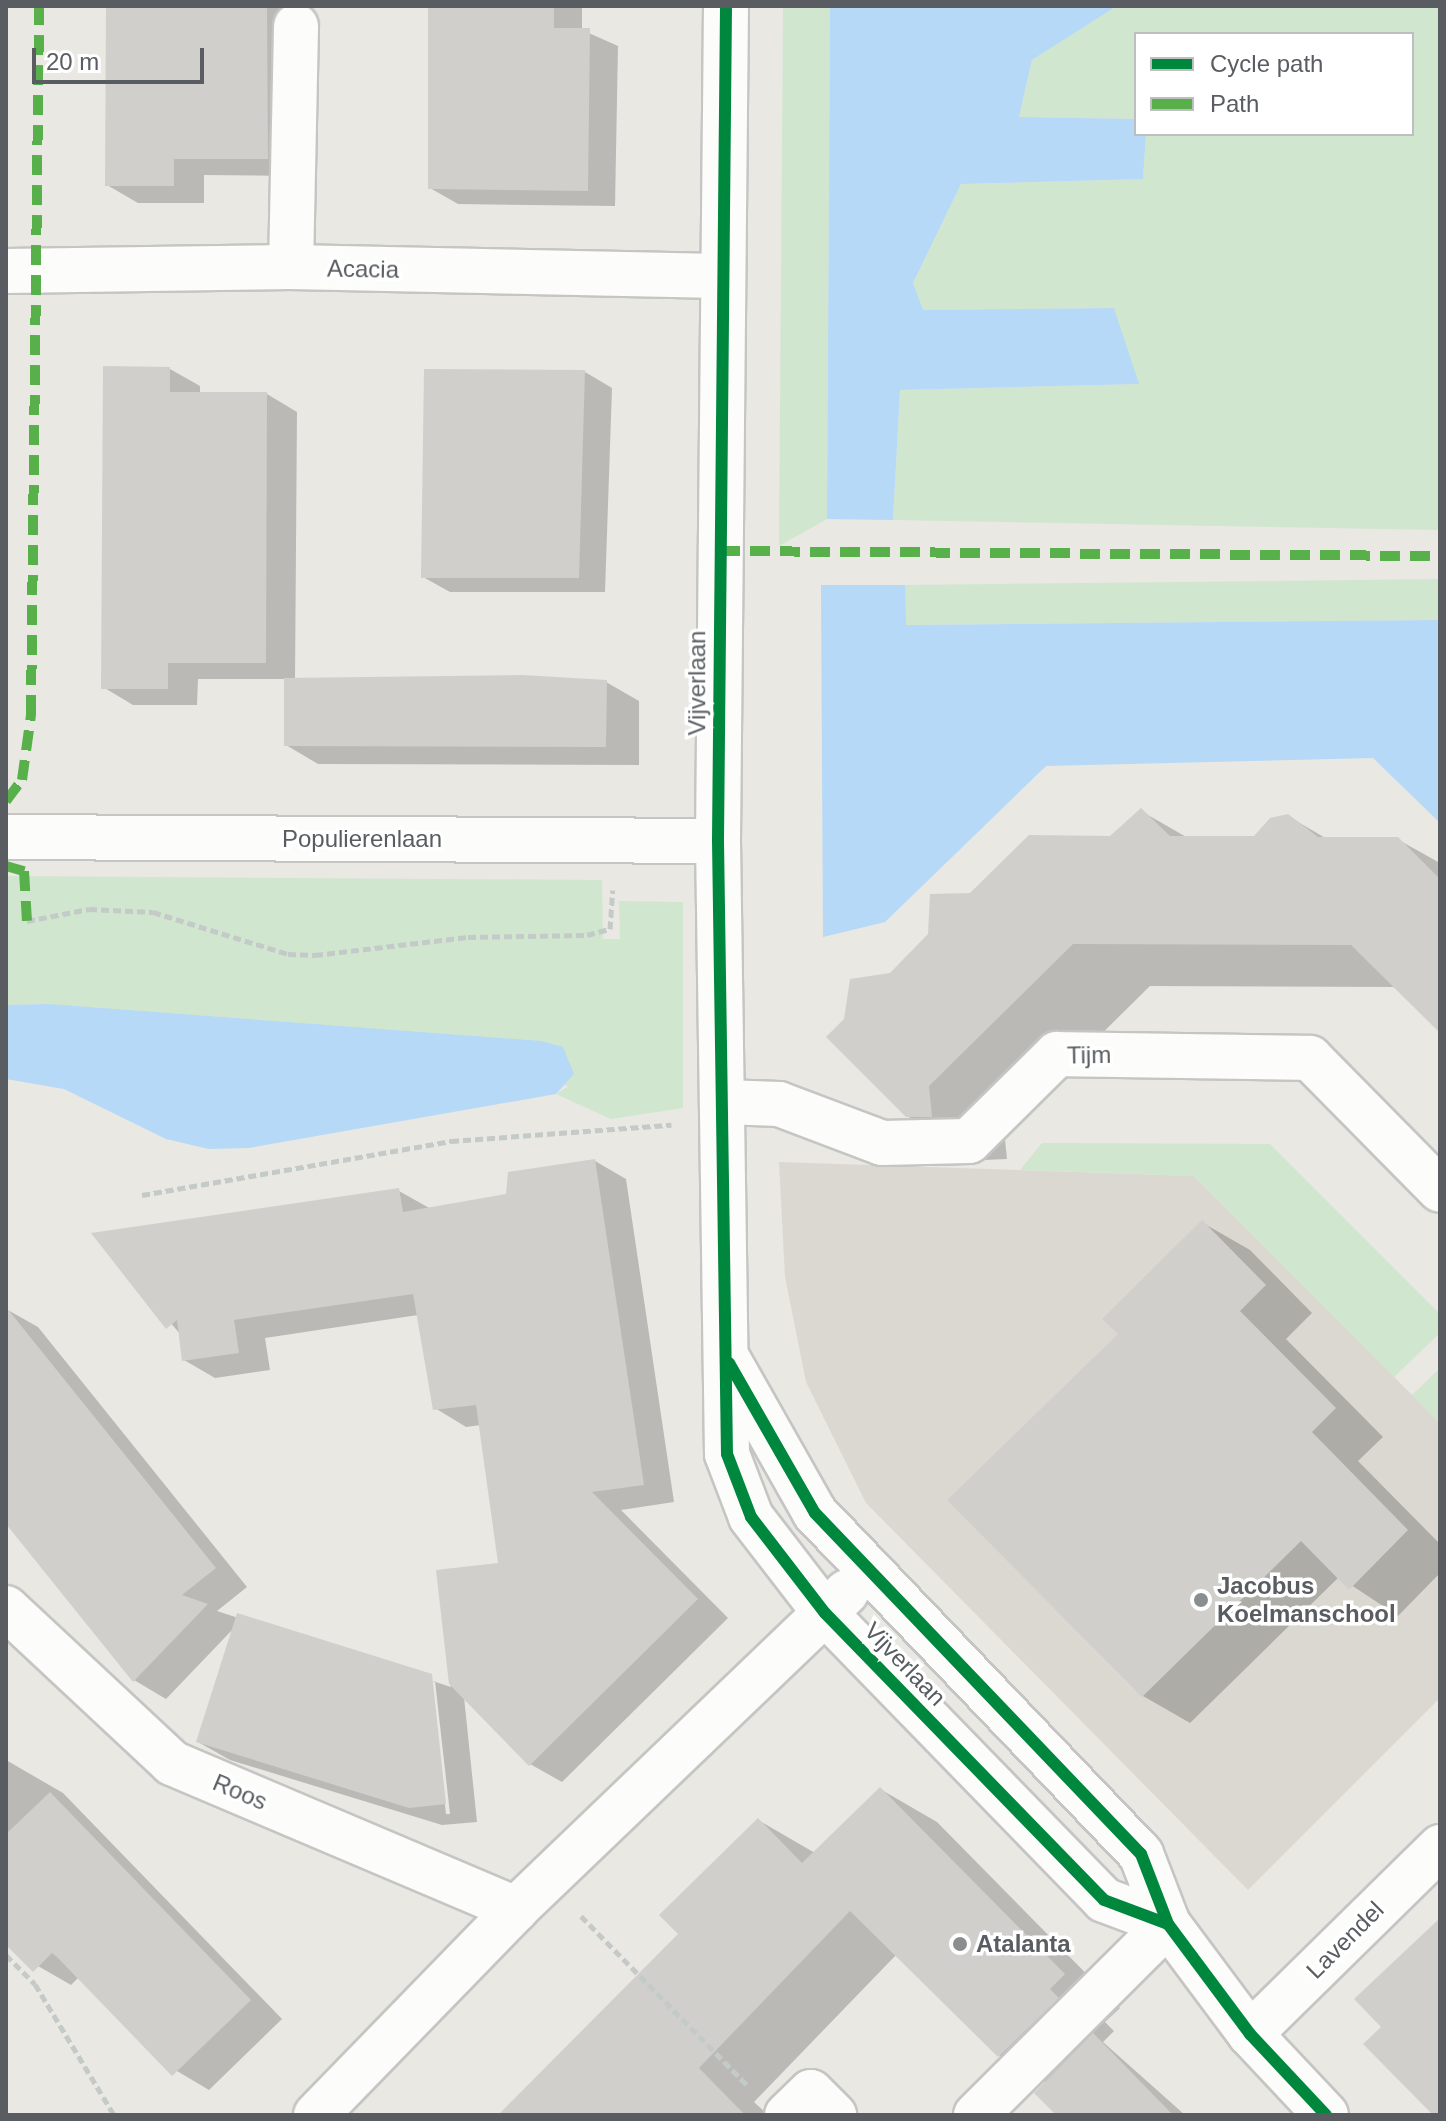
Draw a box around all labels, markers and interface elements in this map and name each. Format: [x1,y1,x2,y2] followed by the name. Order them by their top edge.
[36,32,208,82] scale bar
[1134,32,1414,136] legend
[46,48,99,75] text: 20 m
[1210,50,1323,77] text: Cycle path
[1210,90,1259,117] text: Path
[327,254,399,284] street label: Acacia
[683,631,711,735] street label: Vijverlaan
[282,825,442,853] street label: Populierenlaan
[1067,1040,1111,1070] street label: Tijm
[1217,1572,1396,1628] place label: Jacobus Koelmanschool
[1192,1591,1210,1609] marker: Jacobus Koelmanschool
[858,1616,952,1712] street label: Vijverlaan
[209,1768,271,1816] street label: Roos
[1300,1895,1390,1985] street label: Lavendel
[976,1930,1071,1958] place label: Atalanta
[951,1935,969,1953] marker: Atalanta

